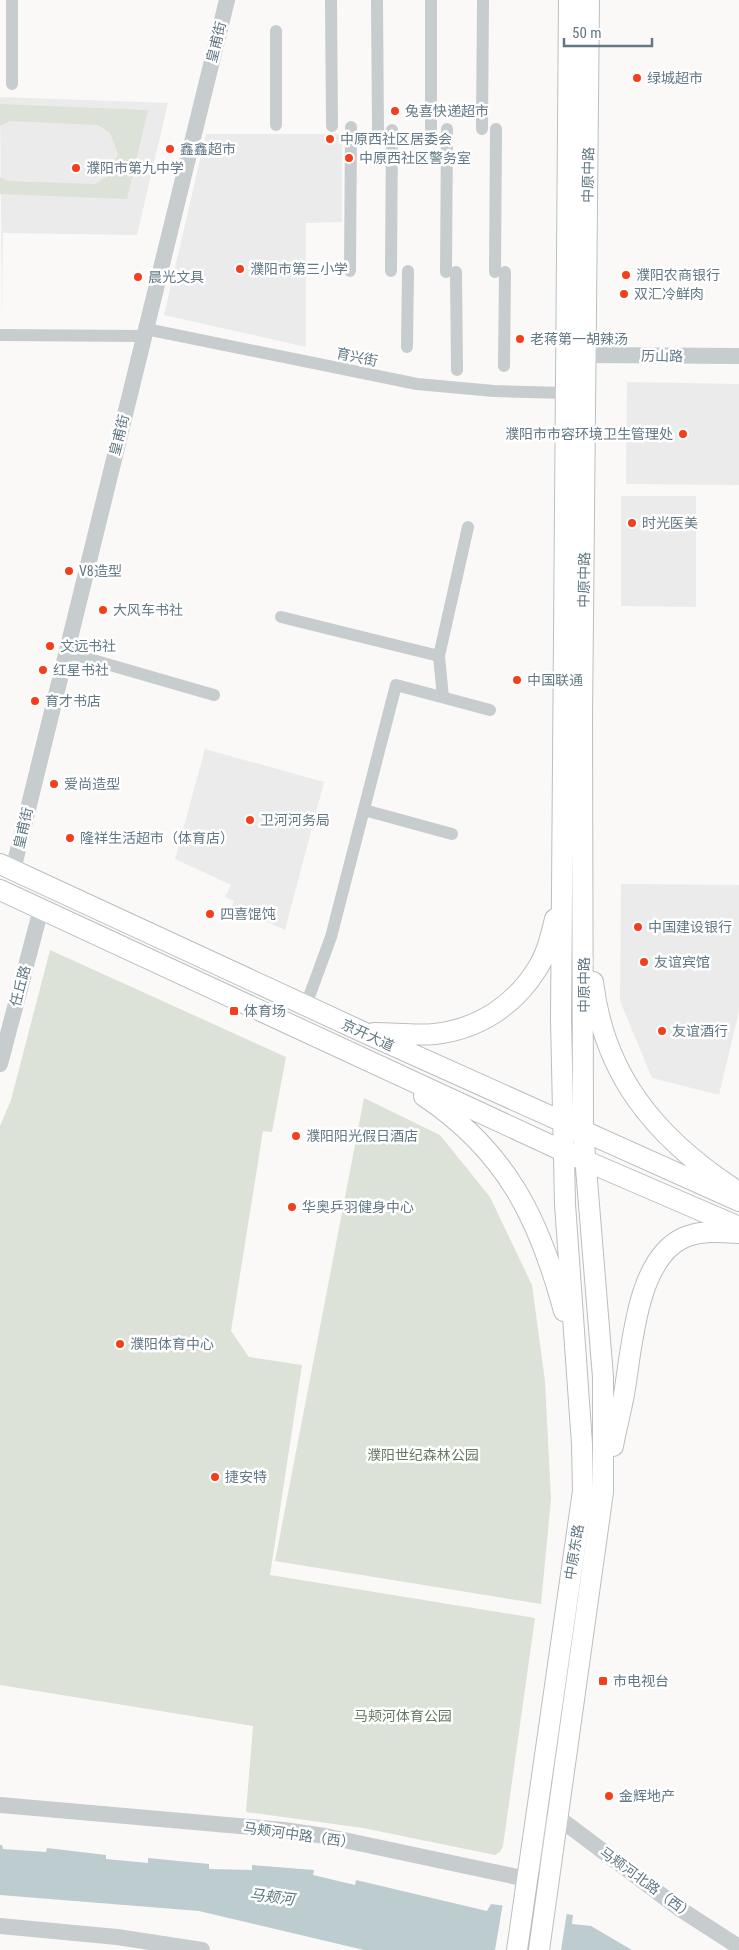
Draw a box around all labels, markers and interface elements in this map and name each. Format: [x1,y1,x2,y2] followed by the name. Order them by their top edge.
[564,15,652,47] scale bar
[203,20,229,64] street label: 皇甫街
[572,24,602,42] text: 50 m
[647,70,703,86] place label: 绿城超市
[631,72,643,84] marker: 绿城超市
[405,103,489,119] place label: 兔喜快递超市
[389,105,401,117] marker: 兔喜快递超市
[340,131,452,147] place label: 中原西社区居委会
[324,133,336,145] marker: 中原西社区居委会
[180,141,236,157] place label: 鑫鑫超市
[164,143,176,155] marker: 鑫鑫超市
[580,147,596,203] street label: 中原中路
[359,150,471,166] place label: 中原西社区警务室
[343,152,355,164] marker: 中原西社区警务室
[86,160,184,176] place label: 濮阳市第九中学
[70,162,82,174] marker: 濮阳市第九中学
[250,261,348,277] place label: 濮阳市第三小学
[234,263,246,275] marker: 濮阳市第三小学
[636,267,720,283] place label: 濮阳农商银行
[148,269,204,285] place label: 晨光文具
[620,269,632,281] marker: 濮阳农商银行
[132,271,144,283] marker: 晨光文具
[634,286,704,302] place label: 双汇冷鲜肉
[618,288,630,300] marker: 双汇冷鲜肉
[530,331,628,347] place label: 老蒋第一胡辣汤
[514,333,526,345] marker: 老蒋第一胡辣汤
[335,345,379,369] street label: 育兴街
[641,348,683,364] street label: 历山路
[106,413,132,457] street label: 皇甫街
[505,426,673,442] place label: 濮阳市市容环境卫生管理处
[677,428,689,440] marker: 濮阳市市容环境卫生管理处
[642,515,698,531] place label: 时光医美
[626,517,638,529] marker: 时光医美
[576,552,592,608] street label: 中原中路
[79,563,122,579] place label: V8造型
[63,565,75,577] marker: V8造型
[113,602,183,618] place label: 大风车书社
[97,604,109,616] marker: 大风车书社
[60,638,116,654] place label: 文远书社
[44,640,56,652] marker: 文远书社
[53,662,109,678] place label: 红星书社
[37,664,49,676] marker: 红星书社
[527,672,583,688] place label: 中国联通
[511,674,523,686] marker: 中国联通
[45,693,101,709] place label: 育才书店
[29,695,41,707] marker: 育才书店
[64,776,120,792] place label: 爱尚造型
[48,778,60,790] marker: 爱尚造型
[10,806,36,850] street label: 皇甫街
[260,812,330,828] place label: 卫河河务局
[244,814,256,826] marker: 卫河河务局
[80,830,234,846] place label: 隆祥生活超市（体育店）
[64,832,76,844] marker: 隆祥生活超市（体育店）
[220,906,276,922] place label: 四喜馄饨
[204,908,216,920] marker: 四喜馄饨
[648,919,732,935] place label: 中国建设银行
[632,921,644,933] marker: 中国建设银行
[654,954,710,970] place label: 友谊宾馆
[638,956,650,968] marker: 友谊宾馆
[576,957,592,1013] street label: 中原中路
[7,964,33,1008] street label: 任丘路
[244,1003,286,1019] place label: 体育场
[228,1005,240,1017] marker: 体育场
[339,1016,397,1054] street label: 京开大道
[672,1023,728,1039] place label: 友谊酒行
[656,1025,668,1037] marker: 友谊酒行
[306,1128,418,1144] place label: 濮阳阳光假日酒店
[290,1130,302,1142] marker: 濮阳阳光假日酒店
[302,1199,414,1215] place label: 华奥乒羽健身中心
[286,1201,298,1213] marker: 华奥乒羽健身中心
[130,1336,214,1352] place label: 濮阳体育中心
[114,1338,126,1350] marker: 濮阳体育中心
[367,1447,479,1463] park label: 濮阳世纪森林公园
[225,1469,267,1485] place label: 捷安特
[209,1471,221,1483] marker: 捷安特
[562,1523,586,1581] street label: 中原东路
[613,1673,669,1689] place label: 市电视台
[597,1675,609,1687] marker: 市电视台
[354,1708,452,1724] park label: 马颊河体育公园
[619,1788,675,1804] place label: 金辉地产
[603,1790,615,1802] marker: 金辉地产
[242,1819,356,1851] street label: 马颊河中路（西）
[597,1844,697,1922] street label: 马颊河北路（西）
[249,1885,298,1909] water label: 马颊河

